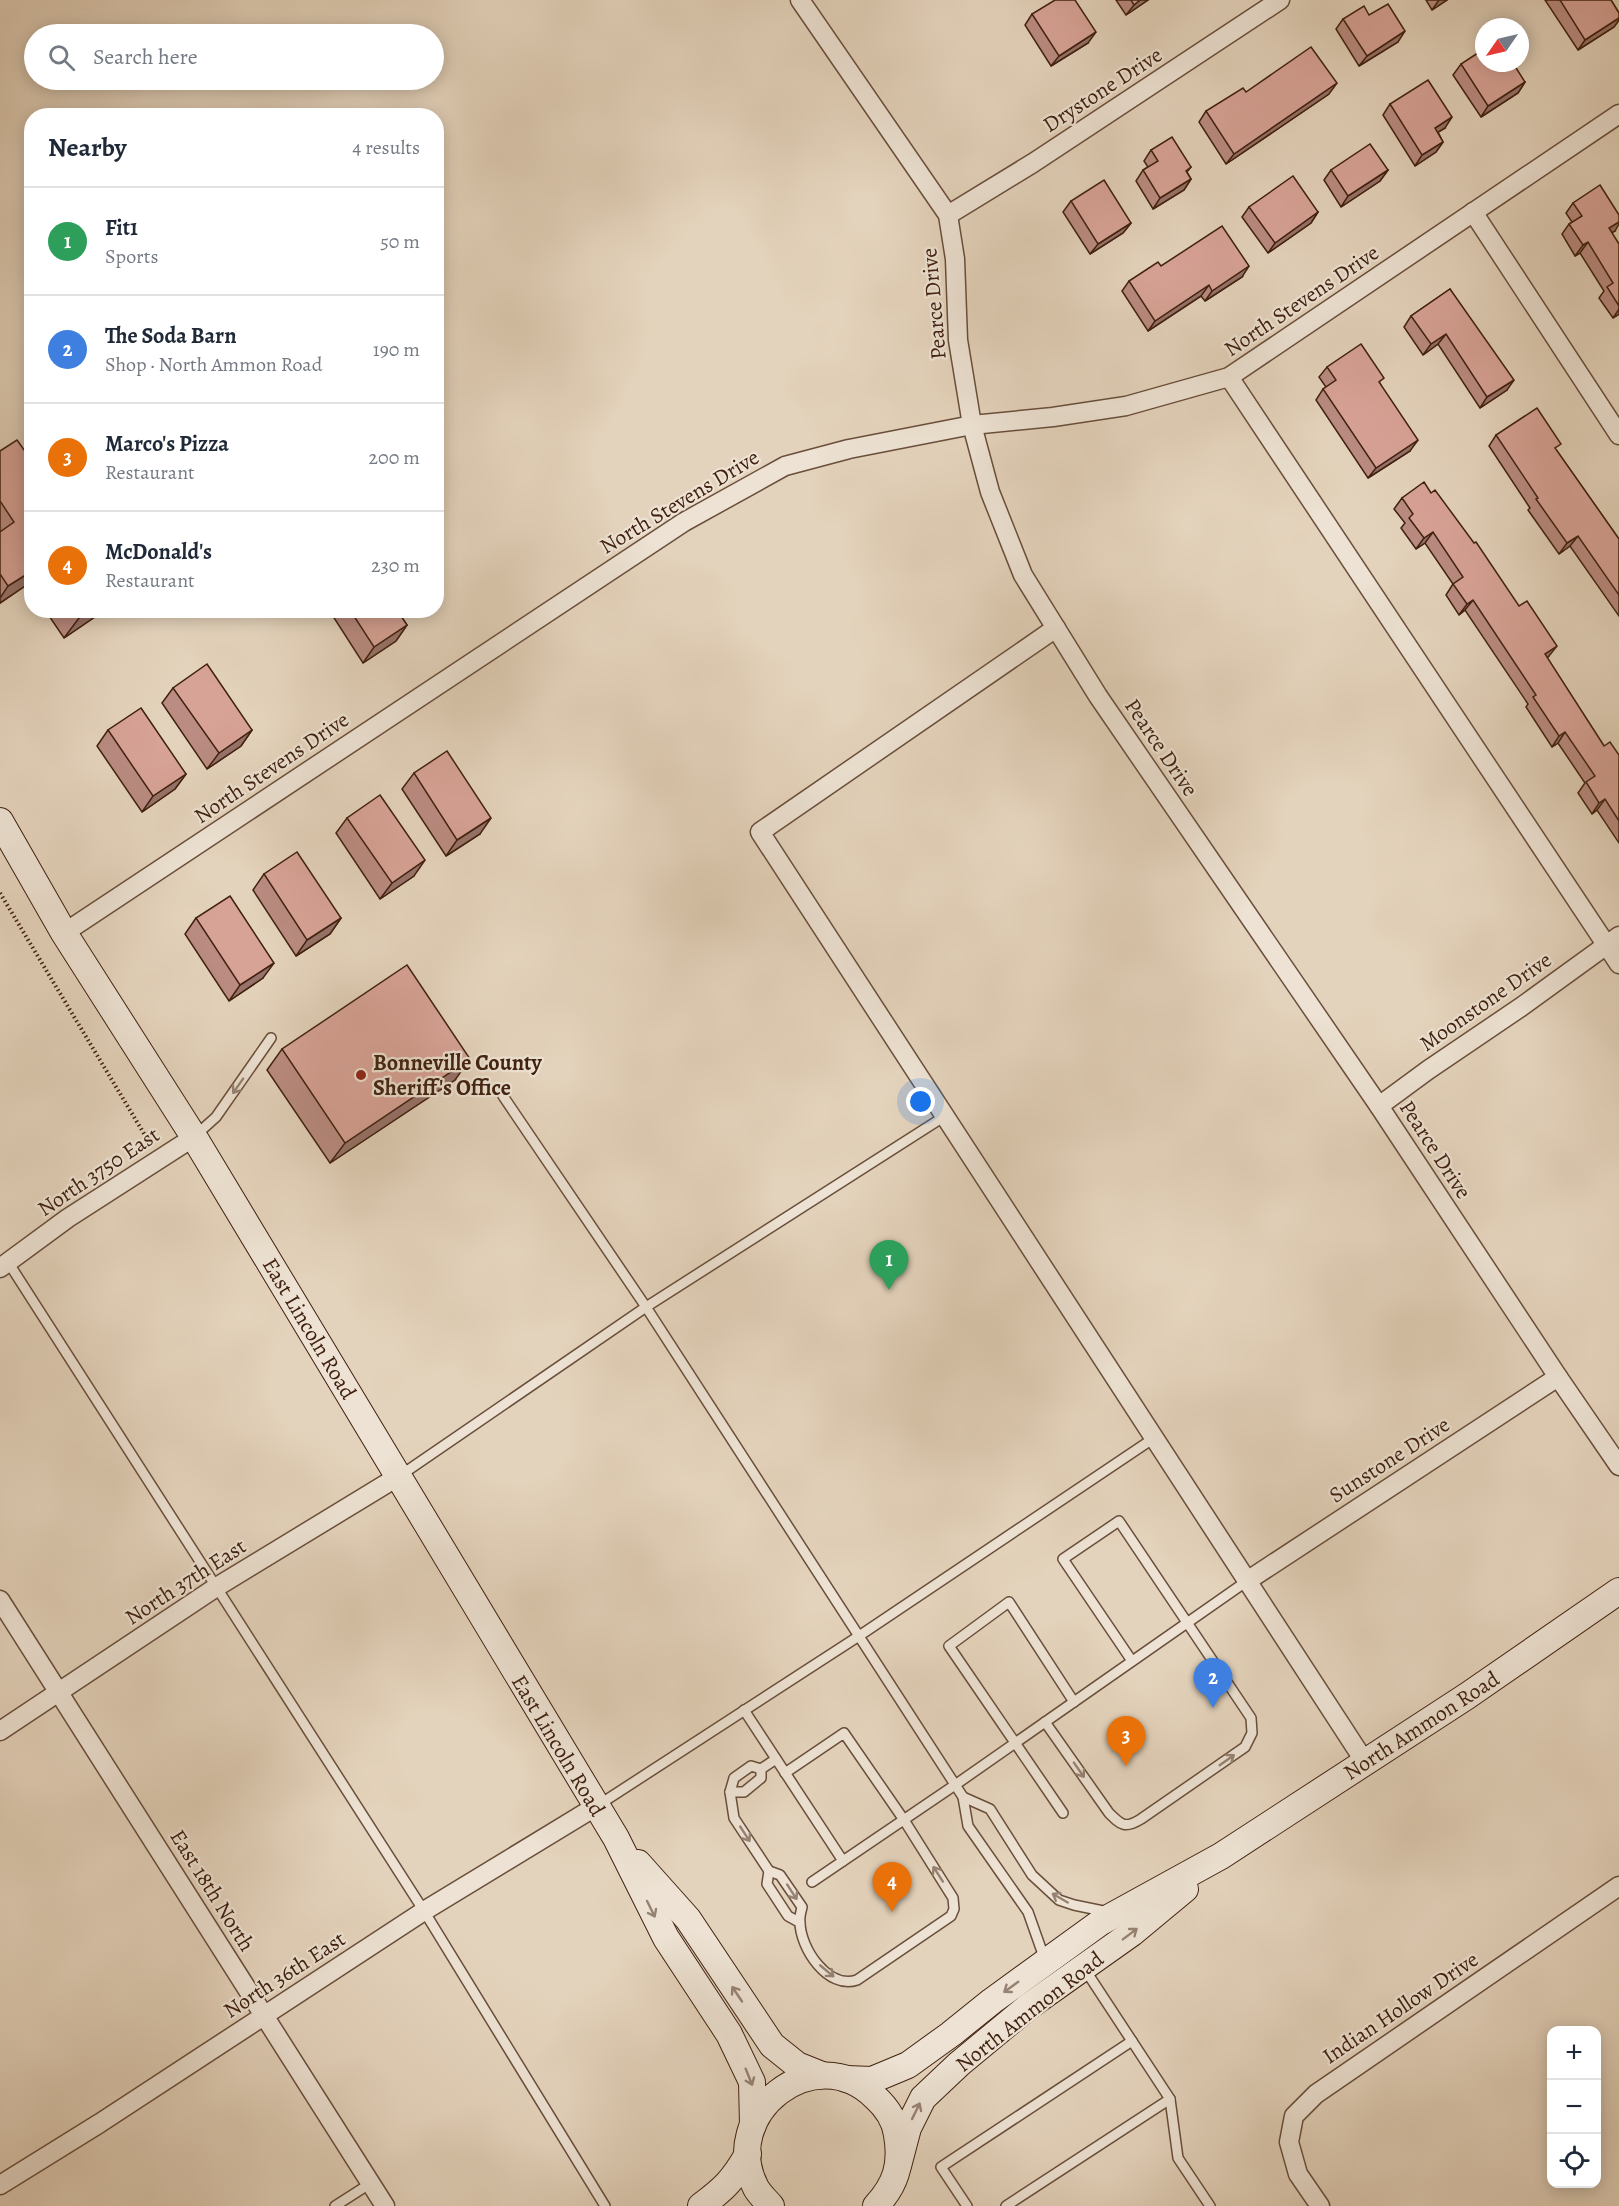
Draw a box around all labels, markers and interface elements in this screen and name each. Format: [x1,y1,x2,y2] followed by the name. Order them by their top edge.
[1475,18,1529,72] north arrow
[24,24,444,90] search box
[1037,40,1168,140] street label: Drystone Drive
[45,41,78,74] icon: search
[93,42,198,72] text: Search here
[48,130,127,165] text: Nearby
[352,134,420,161] text: 4 results
[105,213,138,243] text: Fit1
[64,228,71,255] text: 1
[380,228,420,255] text: 50 m
[1218,238,1385,364] street label: North Stevens Drive
[105,243,158,270] text: Sports
[914,247,954,361] street label: Pearce Drive
[105,321,237,351] text: The Soda Barn
[63,336,72,363] text: 2
[373,336,420,363] text: 190 m
[105,351,322,378] text: Shop · North Ammon Road
[105,429,229,459] text: Marco's Pizza
[594,442,765,561] street label: North Stevens Drive
[63,444,72,471] text: 3
[369,444,420,471] text: 200 m
[105,459,195,486] text: Restaurant
[105,537,212,567] text: McDonald's
[63,552,72,579] text: 4
[371,552,420,579] text: 230 m
[105,567,195,594] text: Restaurant
[1117,693,1205,802] street label: Pearce Drive
[188,705,355,831] street label: North Stevens Drive
[1414,945,1558,1059] street label: Moonstone Drive
[373,1048,542,1103] place label: Bonneville County Sheriff's Office
[354,1068,368,1082] marker: Bonneville County Sheriff's Office
[232,1077,244,1093] one-way arrow
[906,1087,935,1116] your location
[1392,1094,1478,1205] street label: Pearce Drive
[32,1120,165,1224] street label: North 3750 East
[870,1240,908,1290] pin: 1
[255,1252,363,1405] street label: East Lincoln Road
[1323,1410,1456,1510] street label: Sunstone Drive
[119,1531,252,1632] street label: North 37th East
[1194,1658,1232,1708] pin: 2
[1338,1664,1505,1788] street label: North Ammon Road
[504,1669,612,1822] street label: East Lincoln Road
[1106,1716,1146,1766] pin: 3
[1218,1754,1234,1766] one-way arrow
[1073,1762,1085,1778] one-way arrow
[163,1824,262,1957] street label: East 18th North
[738,1825,751,1842] one-way arrow
[872,1862,912,1912] pin: 4
[932,1866,944,1883] one-way arrow
[786,1883,798,1900] one-way arrow
[1052,1892,1069,1904] one-way arrow
[646,1899,657,1917] one-way arrow
[218,1924,351,2025] street label: North 36th East
[1122,1928,1138,1940] one-way arrow
[949,1944,1110,2079] street label: North Ammon Road
[1317,1944,1484,2071] street label: Indian Hollow Drive
[819,1965,835,1978] one-way arrow
[1004,1981,1020,1993] one-way arrow
[731,1986,743,2003] one-way arrow
[1547,2026,1601,2188] map controls
[1547,2026,1601,2080] button: +
[744,2067,755,2085] one-way arrow
[1547,2080,1601,2134] button: −
[911,2102,923,2120] one-way arrow
[1547,2134,1601,2188] button: locate

